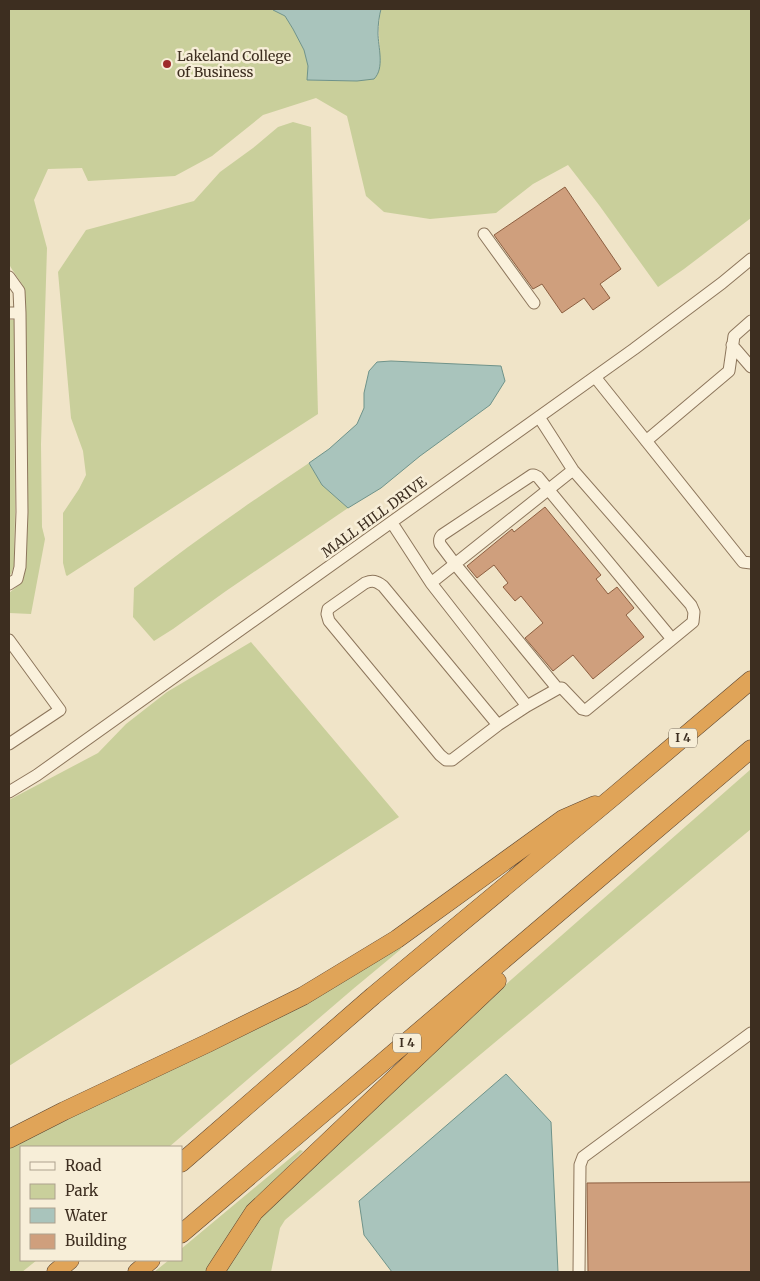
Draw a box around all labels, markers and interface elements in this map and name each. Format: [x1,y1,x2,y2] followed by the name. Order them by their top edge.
[177,47,291,81] place label: Lakeland College of Business
[161,58,173,70] marker: Lakeland College of Business
[318,473,430,561] street label: MALL HILL DRIVE
[669,728,697,748] road number: I 4
[393,1034,421,1052] road number: I 4
[20,1146,182,1261] legend
[65,1156,101,1175] text: Road
[65,1181,99,1200] text: Park
[64,1206,108,1225] text: Water
[65,1231,127,1250] text: Building

